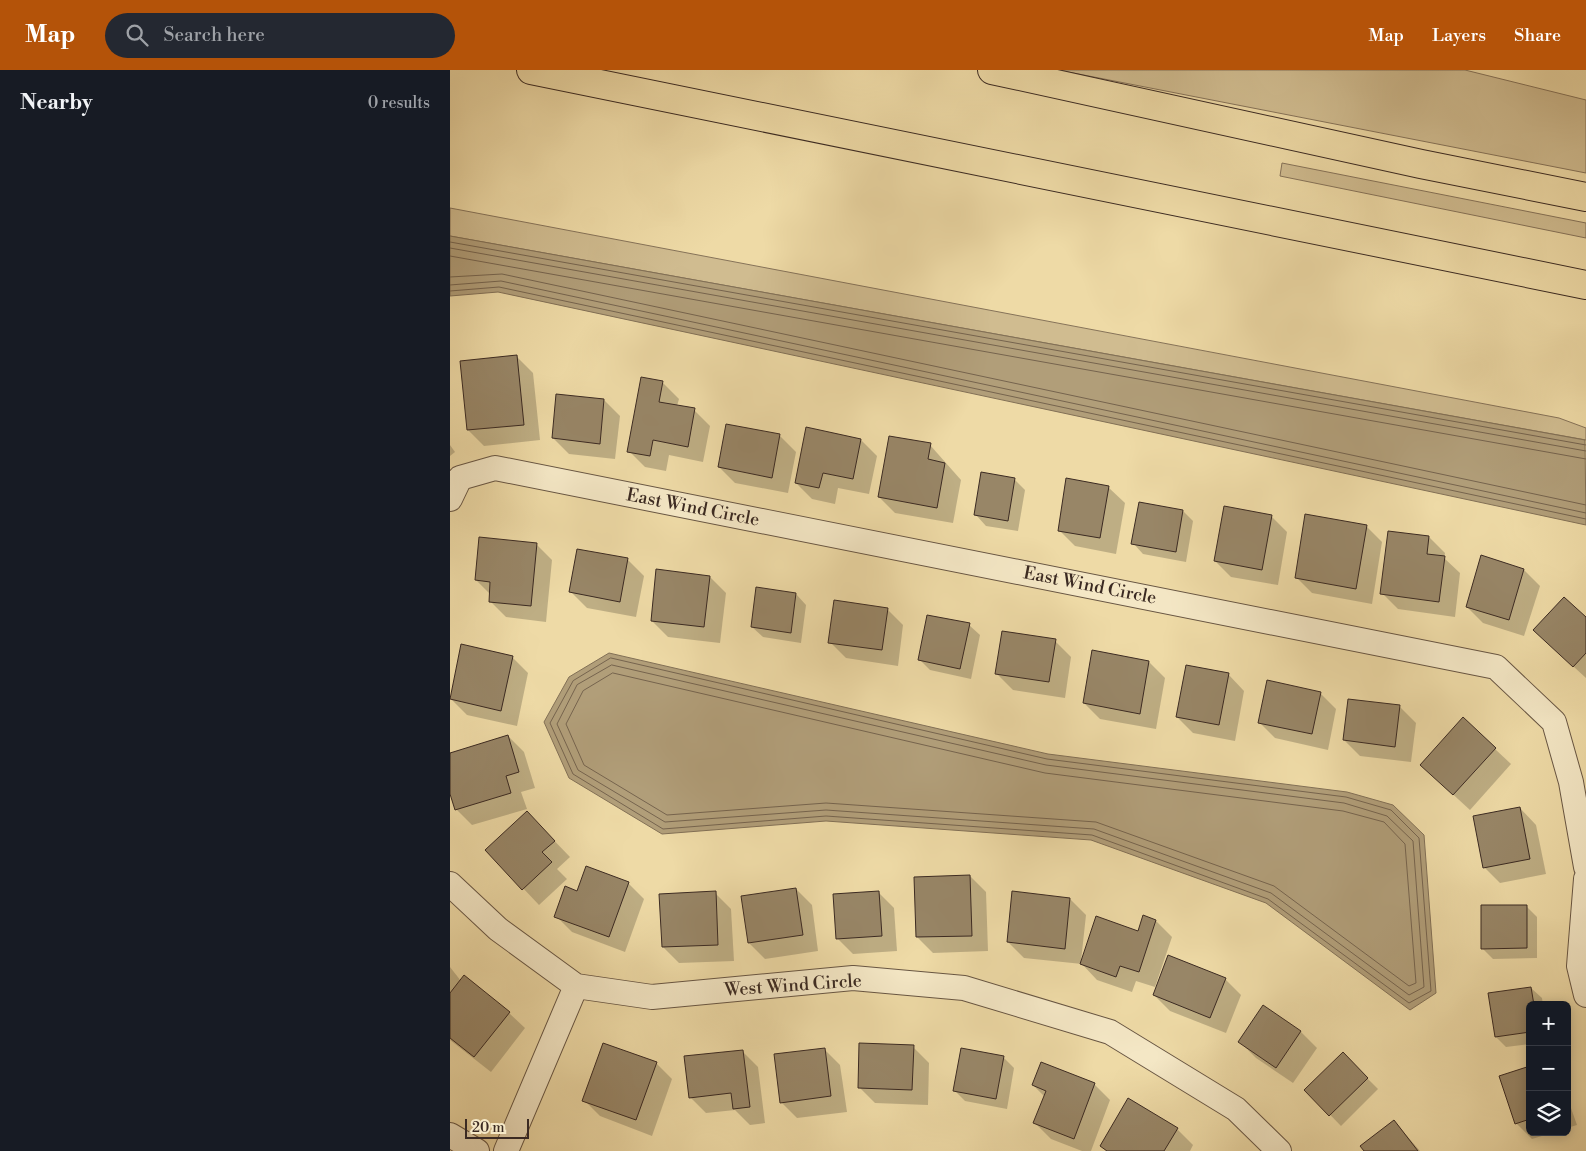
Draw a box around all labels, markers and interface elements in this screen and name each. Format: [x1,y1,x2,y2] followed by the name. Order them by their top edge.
[105,13,455,58] search box
[25,20,75,50] text: Map
[123,21,151,49] icon: search
[163,23,265,47] text: Search here
[1369,24,1404,47] text: Map
[1432,24,1486,47] text: Layers
[1514,24,1561,47] text: Share
[20,90,93,116] text: Nearby
[368,93,430,113] text: 0 results
[624,483,761,532] street label: East Wind Circle
[1021,561,1158,610] street label: East Wind Circle
[722,969,863,1002] street label: West Wind Circle
[1526,1001,1571,1136] map controls
[1526,1001,1571,1046] button: +
[1526,1046,1571,1091] button: −
[1526,1091,1571,1136] button: layers
[465,1116,529,1139] scale bar
[472,1119,504,1137] text: 20 m

